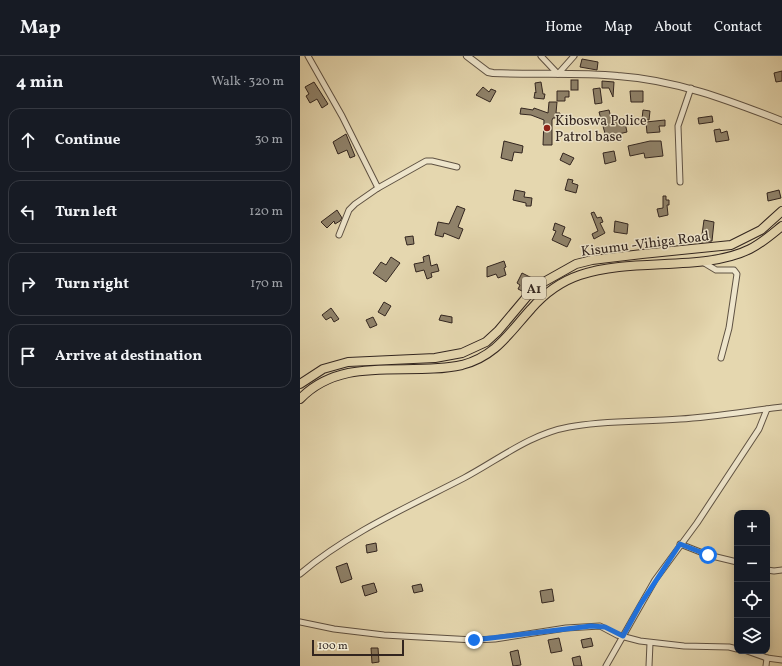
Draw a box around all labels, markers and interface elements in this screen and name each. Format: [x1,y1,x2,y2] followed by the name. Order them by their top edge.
[20,15,61,41] text: Map
[545,18,582,37] text: Home
[604,18,632,37] text: Map
[654,18,692,37] text: About
[714,18,762,37] text: Contact
[16,71,63,94] text: 4 min
[211,73,284,91] text: Walk · 320 m
[555,112,647,147] place label: Kiboswa Police Patrol base
[542,123,552,133] marker: Kiboswa Police Patrol base
[17,129,39,151] icon: ahead
[55,130,120,151] text: Continue
[255,131,283,149] text: 30 m
[17,201,39,223] icon: left
[55,202,117,223] text: Turn left
[249,203,283,221] text: 120 m
[580,227,710,262] street label: Kisumu -Vihiga Road
[17,273,39,295] icon: right
[55,274,129,295] text: Turn right
[250,275,283,293] text: 170 m
[522,277,546,299] road number: A1
[17,345,39,367] icon: arrive
[55,346,202,367] text: Arrive at destination
[734,510,770,654] map controls
[734,510,770,546] button: +
[699,546,717,564] route start
[734,546,770,582] button: −
[734,582,770,618] button: locate
[734,618,770,654] button: layers
[465,631,483,649] route end
[312,638,404,657] scale bar
[318,639,348,654] text: 100 m

